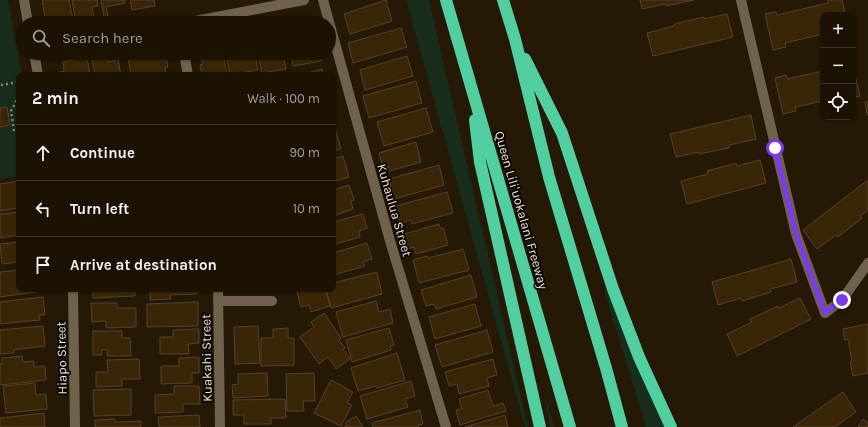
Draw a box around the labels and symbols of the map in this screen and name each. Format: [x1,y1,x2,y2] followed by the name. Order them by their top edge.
[492,129,551,291] street label: Queen Liliʻuokalani Freeway
[766,139,784,157] route start
[374,162,415,258] street label: Kuhaulua Street
[833,291,851,309] route end
[198,314,215,402] street label: Kuakahi Street
[53,321,70,395] street label: Hiapo Street

